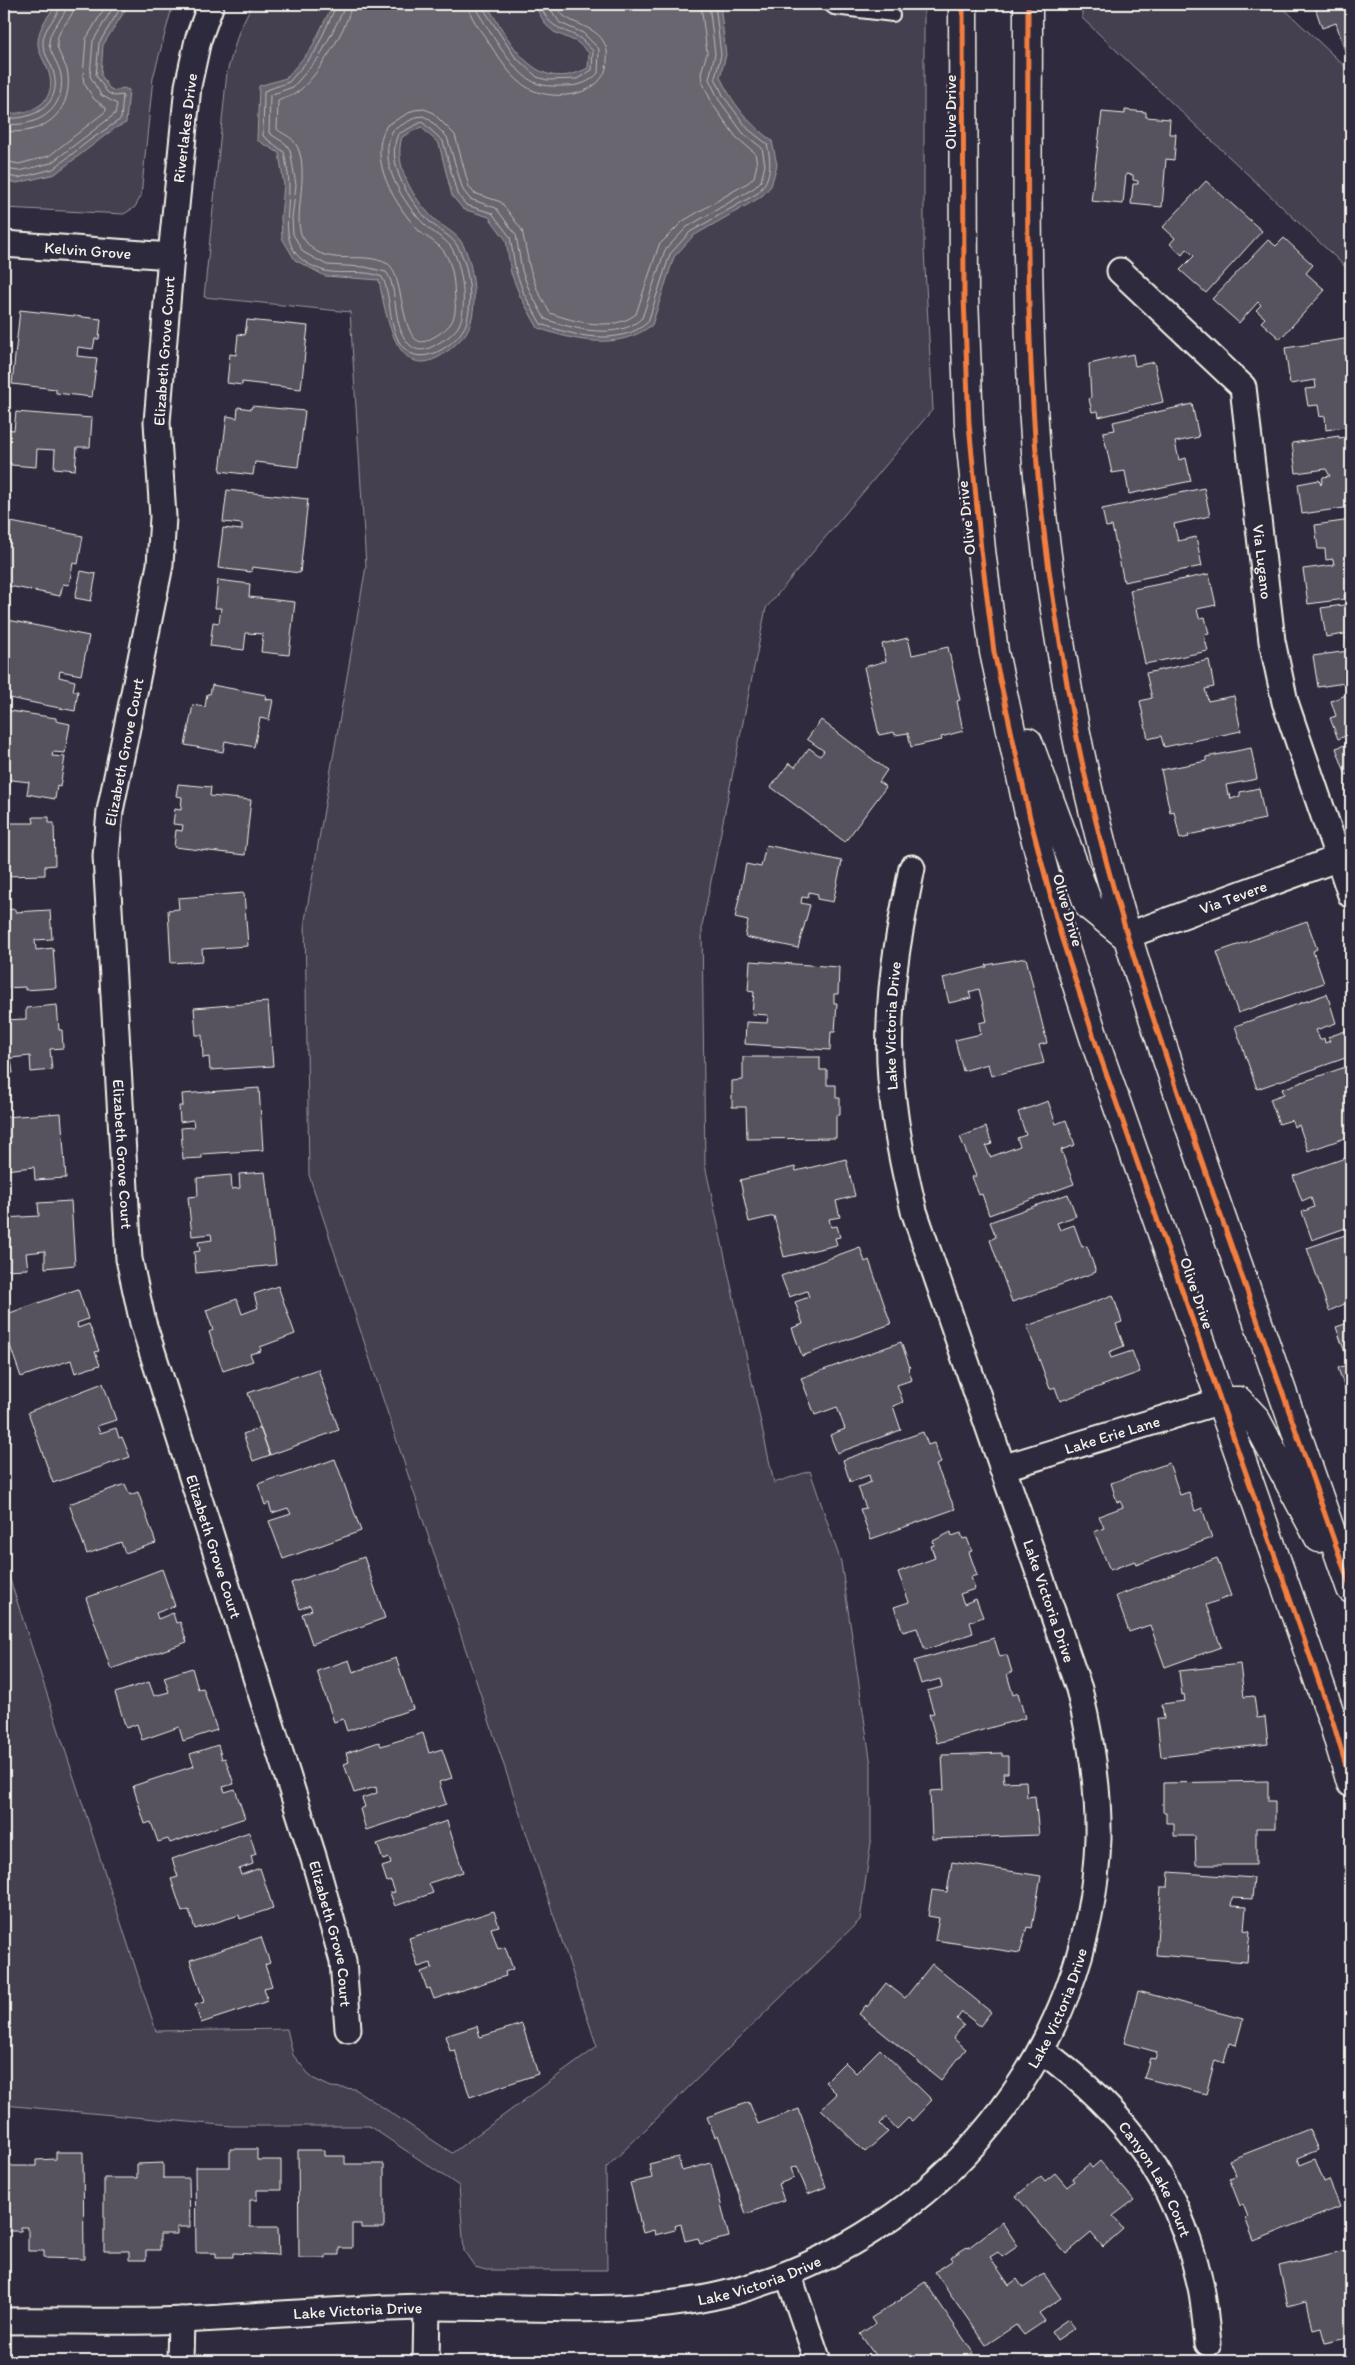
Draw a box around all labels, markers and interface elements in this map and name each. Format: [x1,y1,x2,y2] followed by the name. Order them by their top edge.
[169,72,201,184] street label: Riverlakes Drive
[941,75,960,149] street label: Olive Drive
[44,237,132,263] street label: Kelvin Grove
[149,276,179,426] street label: Elizabeth Grove Court
[953,480,979,556] street label: Olive Drive
[1249,523,1277,600] street label: Via Lugano
[100,677,148,827] street label: Elizabeth Grove Court
[1049,871,1087,949] street label: Olive Drive
[1197,876,1269,918] street label: Via Tevere
[880,960,905,1091] street label: Lake Victoria Drive
[109,1079,137,1230] street label: Elizabeth Grove Court
[1176,1255,1218,1331] street label: Olive Drive
[1062,1411,1162,1458] street label: Lake Erie Lane
[182,1472,246,1621] street label: Elizabeth Grove Court
[1019,1537,1079,1665] street label: Lake Victoria Drive
[305,1858,356,2008] street label: Elizabeth Grove Court
[1023,1946,1091,2072] street label: Lake Victoria Drive
[1115,2117,1196,2239] street label: Canyon Lake Court
[696,2251,824,2309] street label: Lake Victoria Drive
[293,2298,422,2323] street label: Lake Victoria Drive

